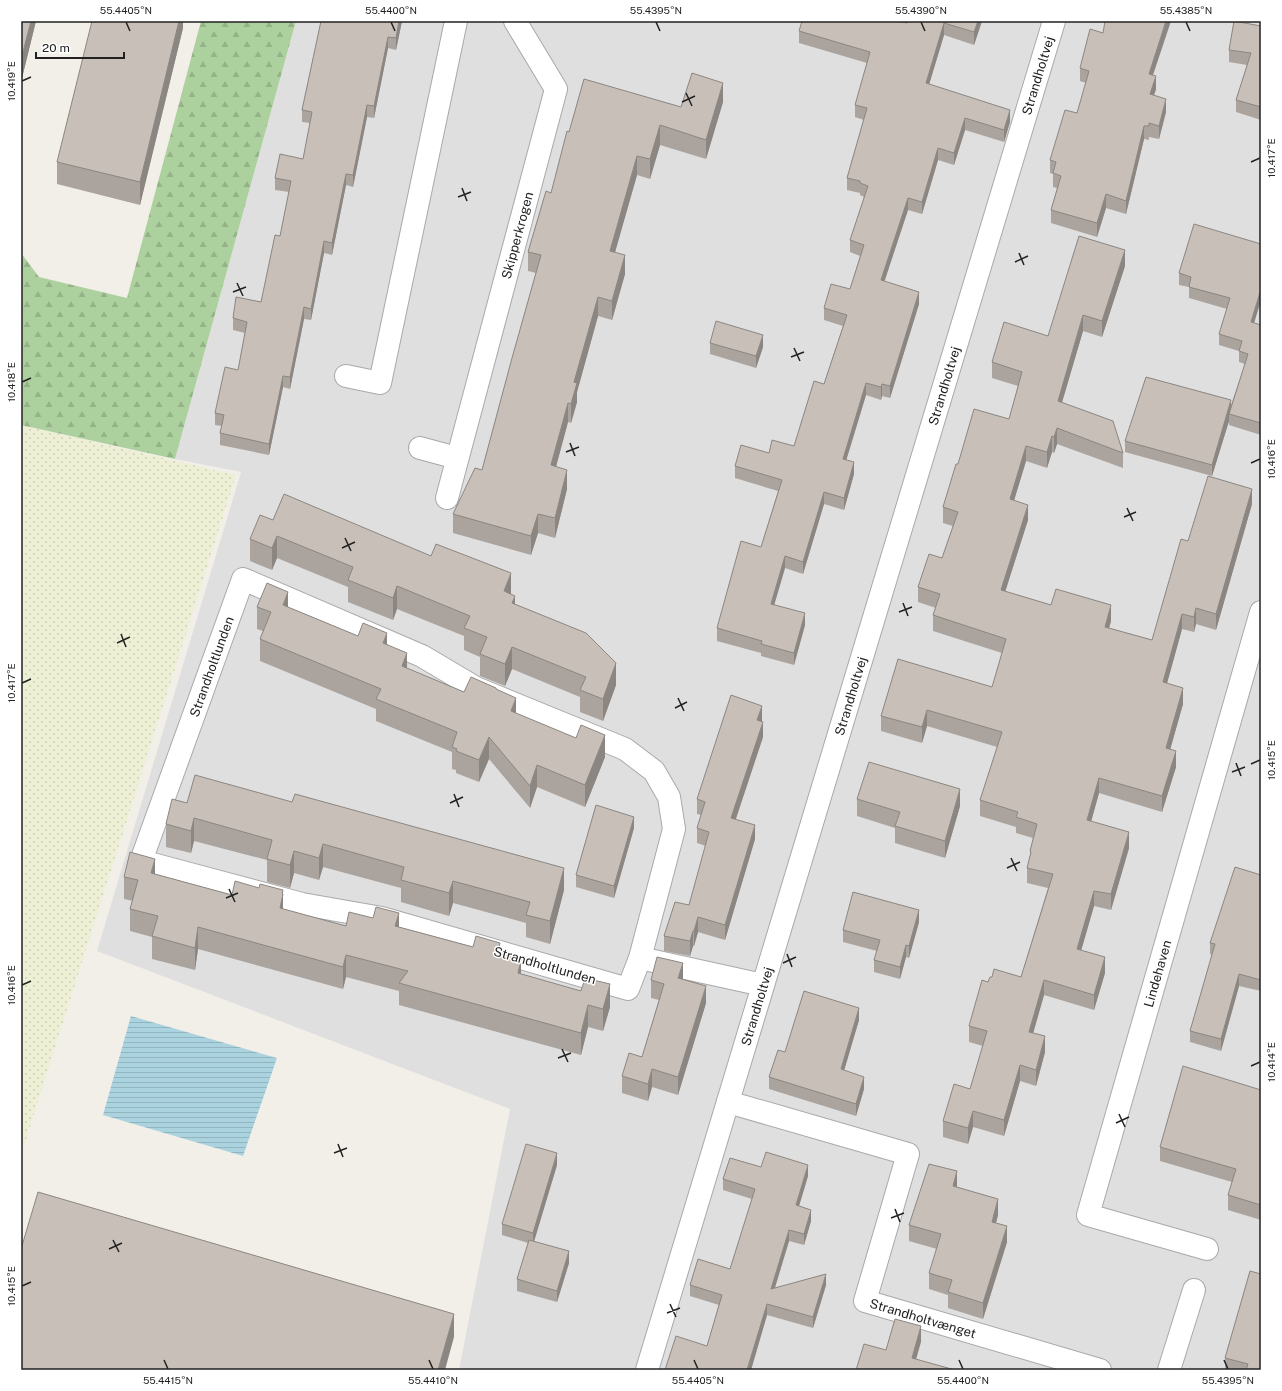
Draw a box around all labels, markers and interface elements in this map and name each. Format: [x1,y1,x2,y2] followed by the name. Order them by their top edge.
[100,4,152,16] text: 55.4405°N
[365,4,417,16] text: 55.4400°N
[630,4,682,16] text: 55.4395°N
[895,4,947,16] text: 55.4390°N
[1160,4,1212,16] text: 55.4385°N
[36,34,124,60] scale bar
[1019,35,1057,117] street label: Strandholtvej
[42,41,70,55] text: 20 m
[5,61,17,101] text: 10.419°E
[1265,138,1277,178] text: 10.417°E
[499,190,536,281] street label: Skipperkrogen
[925,345,963,427] street label: Strandholtvej
[5,362,17,402] text: 10.418°E
[1265,439,1277,479] text: 10.416°E
[187,614,237,719] street label: Strandholtlunden
[832,655,870,737] street label: Strandholtvej
[5,663,17,703] text: 10.417°E
[1265,740,1277,780] text: 10.415°E
[1141,938,1175,1009] street label: Lindehaven
[492,944,598,987] street label: Strandholtlunden
[5,965,17,1005] text: 10.416°E
[738,965,776,1048] street label: Strandholtvej
[1265,1042,1277,1082] text: 10.414°E
[5,1266,17,1306] text: 10.415°E
[868,1296,978,1341] street label: Strandholtvænget
[143,1374,193,1386] text: 55.4415°N
[408,1374,458,1386] text: 55.4410°N
[672,1374,724,1386] text: 55.4405°N
[937,1374,989,1386] text: 55.4400°N
[1202,1374,1254,1386] text: 55.4395°N

